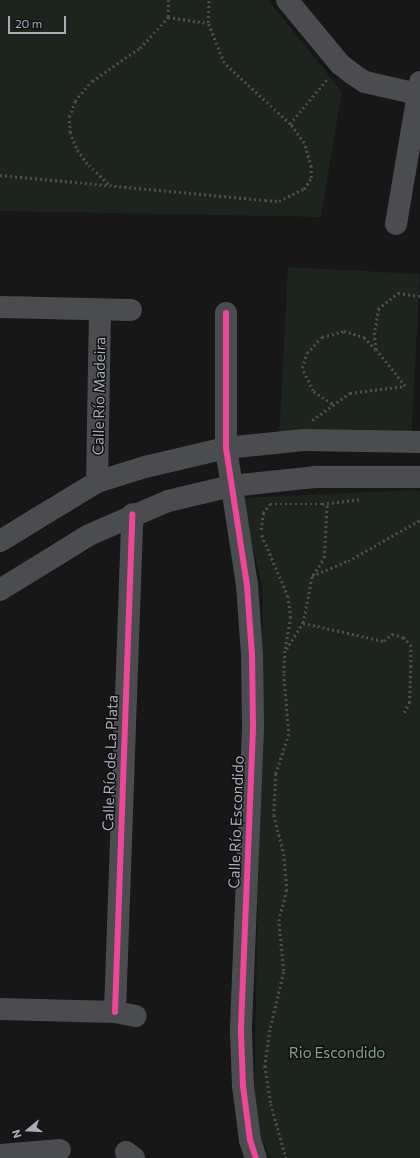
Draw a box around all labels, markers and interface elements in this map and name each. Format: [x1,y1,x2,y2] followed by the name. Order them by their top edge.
[10,8,68,34] scale bar
[15,16,42,30] text: 20 m
[89,337,109,455] street label: Calle Río Madeira
[99,695,121,831] street label: Calle Río de La Plata
[225,755,247,889] street label: Calle Río Escondido
[289,1044,385,1062] park label: Rio Escondido
[8,1110,48,1150] north arrow
[9,1128,24,1140] text: N

